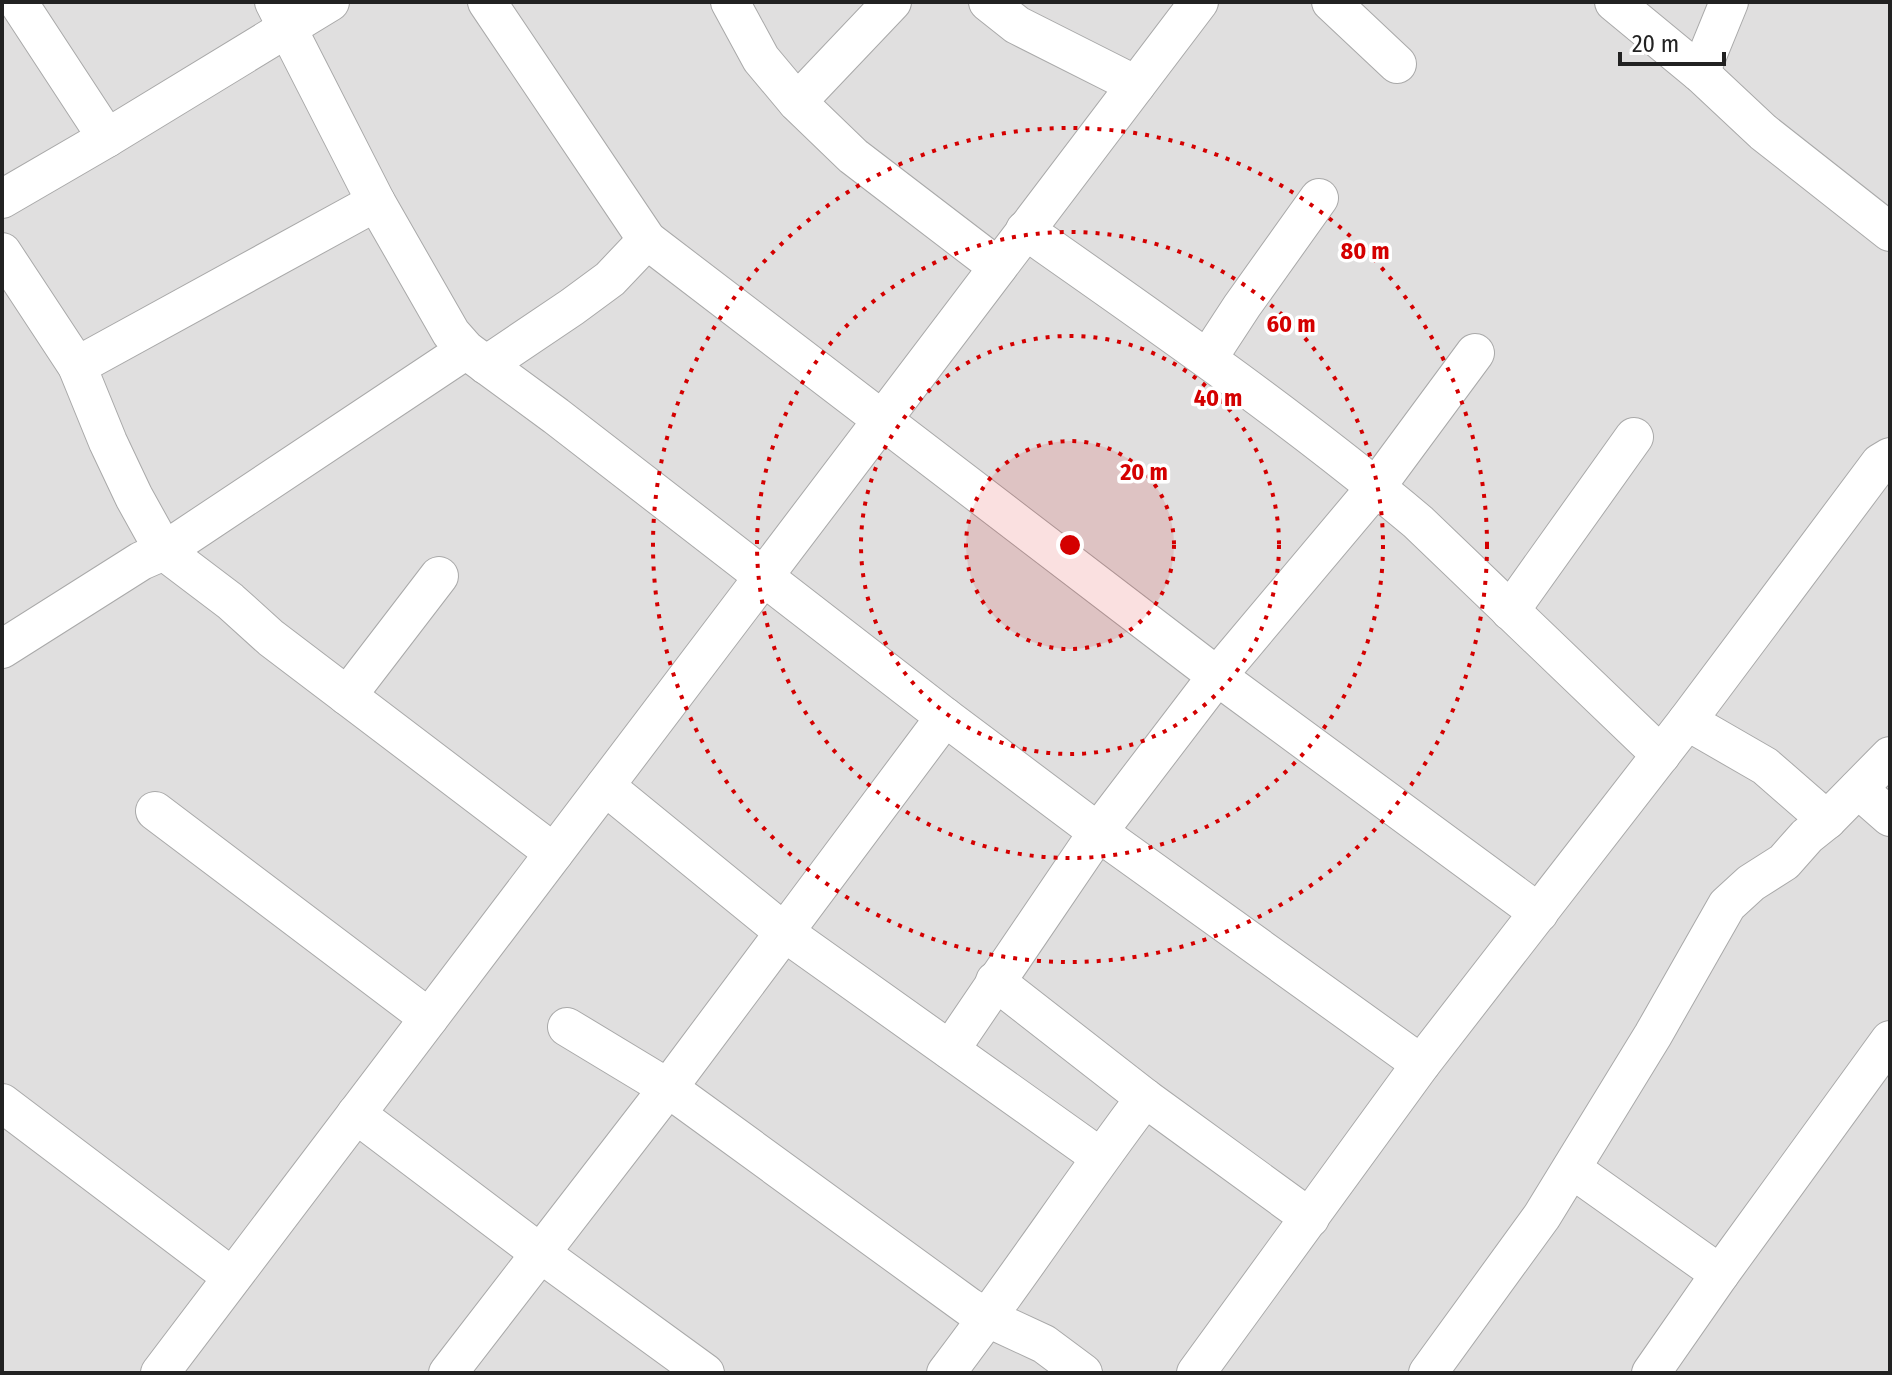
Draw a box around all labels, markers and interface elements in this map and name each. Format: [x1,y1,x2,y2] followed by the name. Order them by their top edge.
[1620,16,1724,66] scale bar
[1632,30,1679,58] text: 20 m
[1340,237,1390,265] text: 80 m
[1267,310,1315,338] text: 60 m
[1194,384,1242,412] text: 40 m
[1119,458,1168,486] text: 20 m
[1056,531,1084,559] centre of rings

